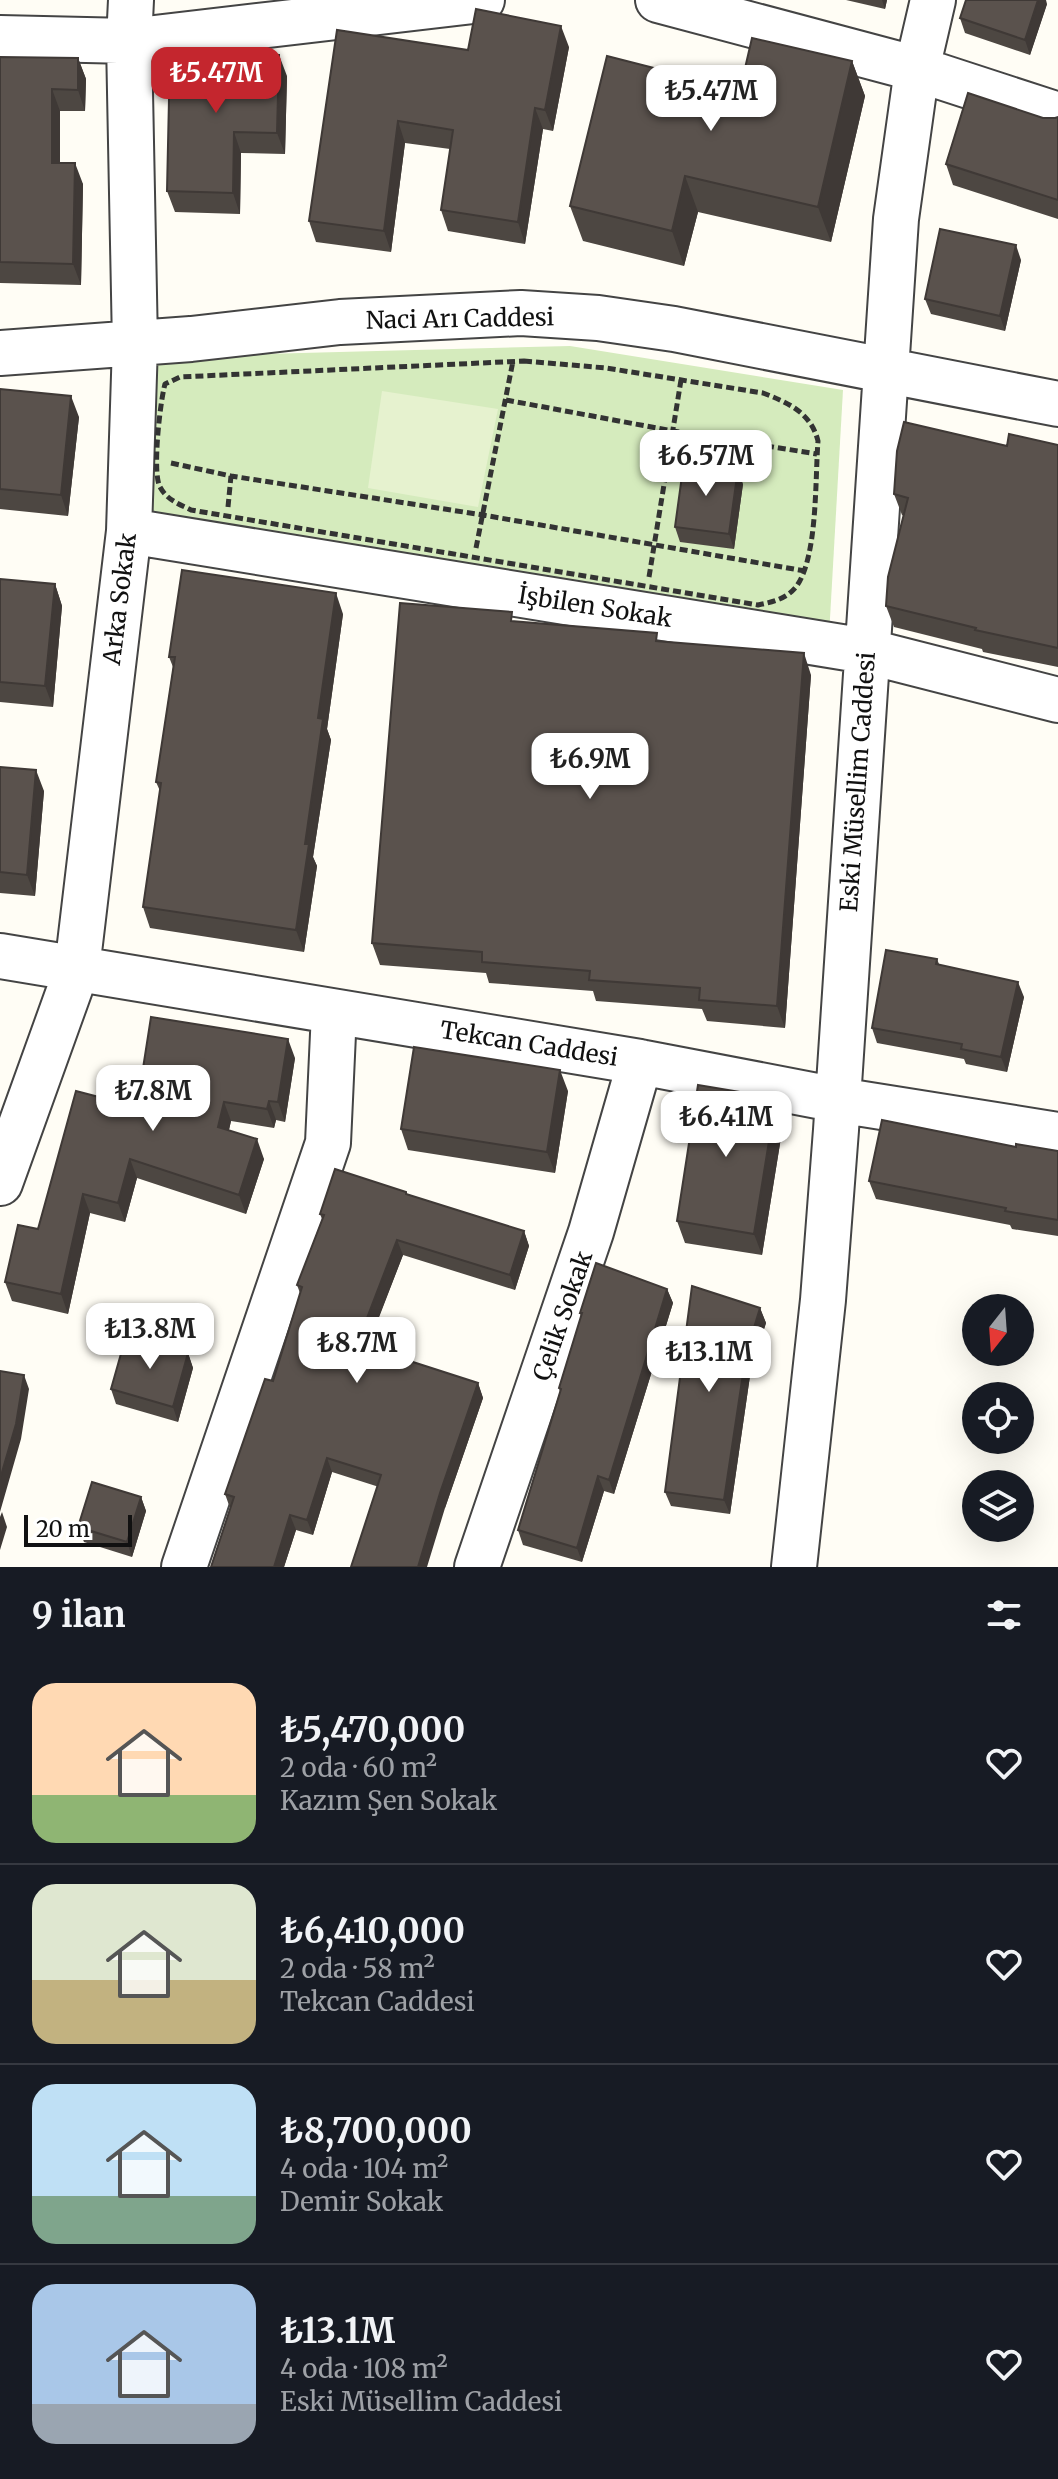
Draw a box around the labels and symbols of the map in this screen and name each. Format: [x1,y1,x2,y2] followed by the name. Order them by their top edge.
[151,47,281,115] pin: ₺5.47M
[646,65,776,133] pin: ₺5.47M
[366,301,555,336] street label: Naci Arı Caddesi
[641,430,771,498] pin: ₺6.57M
[96,531,143,668] street label: Arka Sokak
[516,579,675,634] street label: İşbilen Sokak
[833,651,882,913] street label: Eski Müsellim Caddesi
[534,733,646,801] pin: ₺6.9M
[438,1014,620,1073] street label: Tekcan Caddesi
[97,1065,209,1133] pin: ₺7.8M
[661,1091,791,1159] pin: ₺6.41M
[526,1246,599,1385] street label: Çelik Sokak
[962,1294,1034,1366] north arrow
[85,1303,215,1371] pin: ₺13.8M
[301,1317,413,1385] pin: ₺8.7M
[644,1326,774,1394] pin: ₺13.1M
[24,1511,132,1547] scale bar

